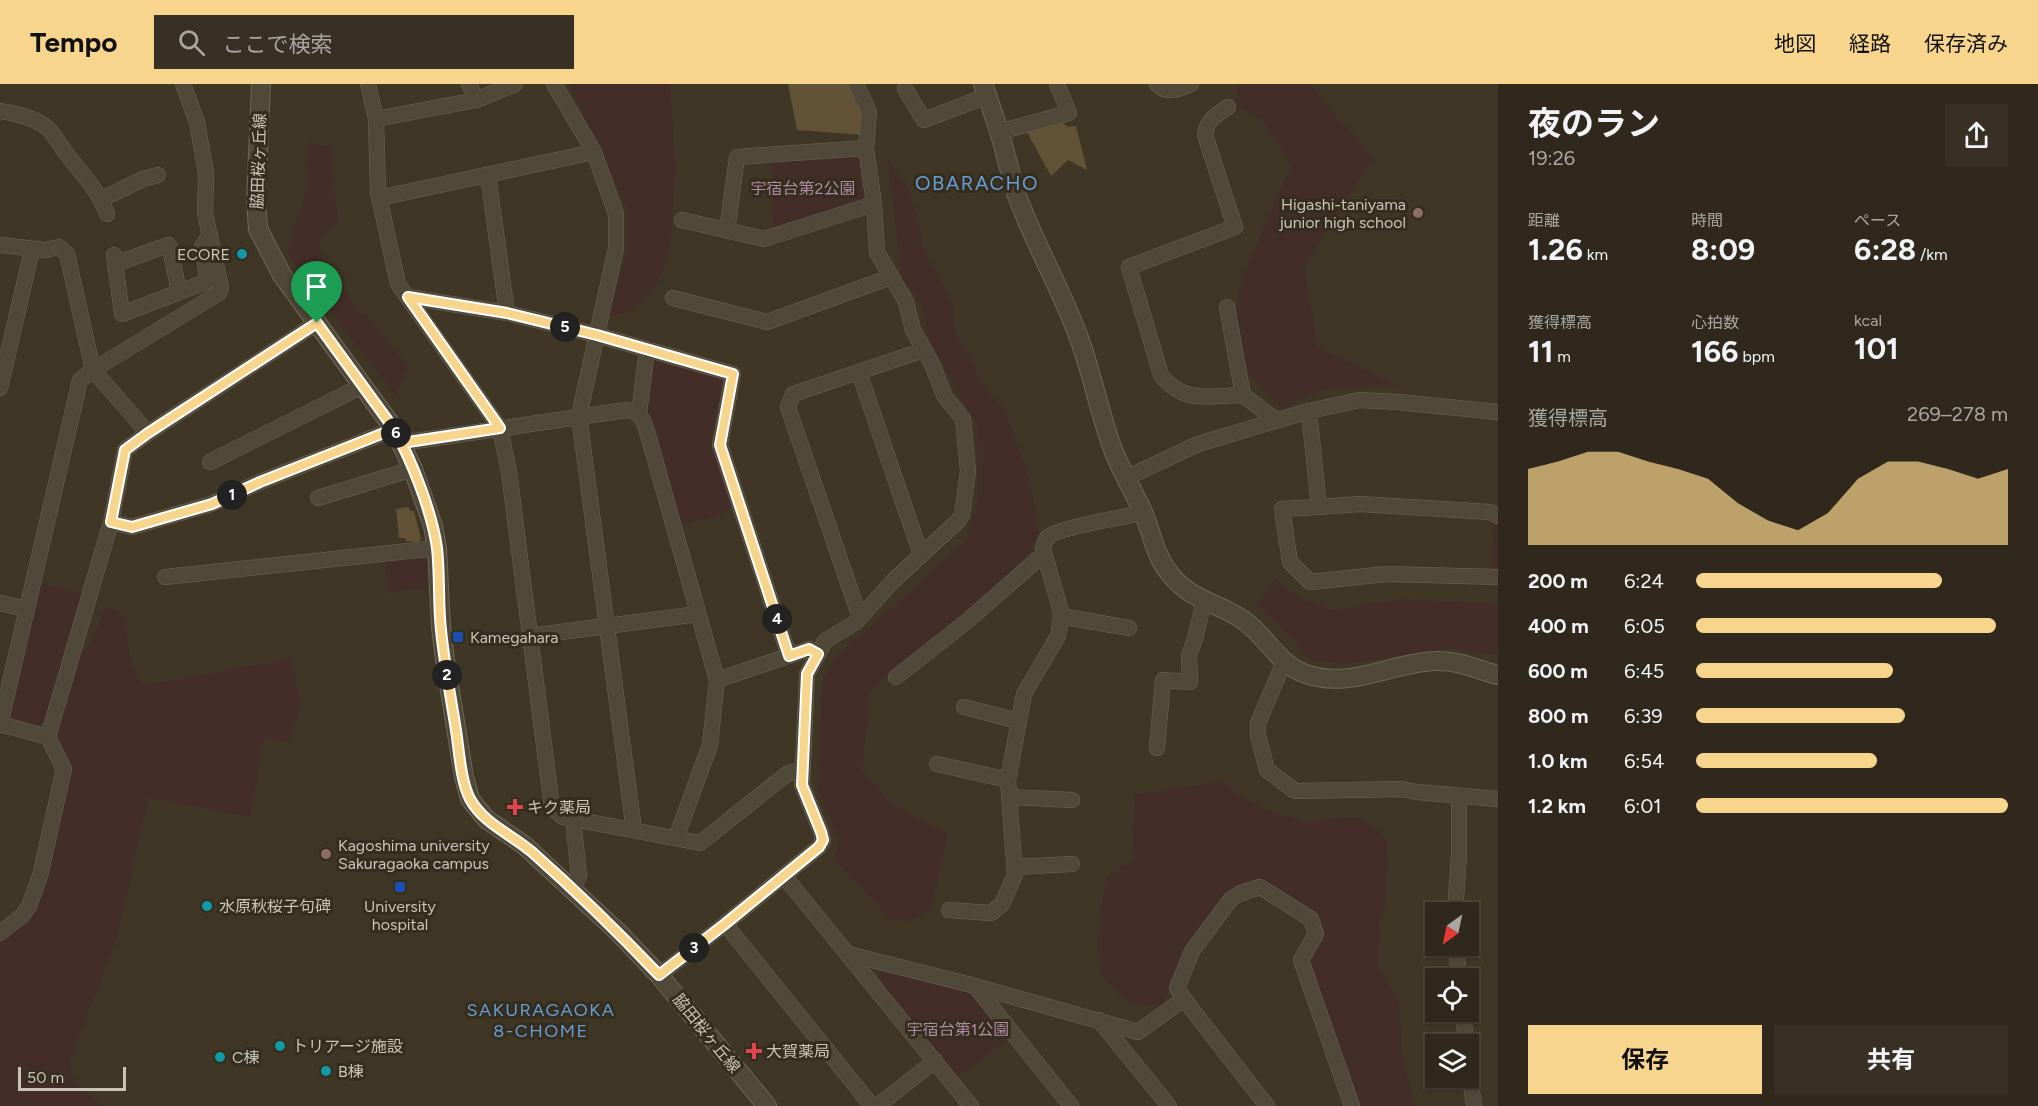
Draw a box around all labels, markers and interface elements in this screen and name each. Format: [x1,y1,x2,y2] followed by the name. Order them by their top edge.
[154,15,574,69] search box
[30,25,118,59] text: Tempo
[175,26,208,59] icon: search
[223,31,333,58] text: ここで検索
[1774,31,1816,56] text: 地図
[1849,31,1891,56] text: 経路
[1924,31,2008,56] text: 保存済み
[1528,104,1660,143] text: 夜のラン
[1945,104,2008,167] button: share
[247,113,270,209] street label: 脇田桜ヶ丘線
[1528,146,1575,170] text: 19:26
[915,171,1039,195] district label: OBARACHO
[751,179,855,198] park label: 宇宿台第2公園
[1278,195,1406,232] place label: Higashi-taniyama junior high school
[1411,206,1425,220] marker: Higashi-taniyama junior high school
[1528,211,1560,230] text: 距離
[1691,211,1723,230] text: 時間
[1854,211,1901,230] text: ペース
[1528,231,1583,268] text: 1.26
[1691,231,1755,268] text: 8:09
[1854,231,1916,268] text: 6:28
[177,245,230,264] place label: ECORE
[1583,245,1608,264] text: km
[1916,245,1948,264] text: /km
[235,247,249,261] marker: ECORE
[291,261,342,323] pin
[300,270,333,303] icon: arrive
[1854,311,1882,330] text: kcal
[550,312,580,342] pin: 5
[1528,313,1592,332] text: 獲得標高
[1691,313,1739,332] text: 心拍数
[560,317,570,336] text: 5
[1854,330,1899,367] text: 101
[1528,333,1553,370] text: 11
[1691,333,1738,370] text: 166
[1553,347,1571,366] text: m
[1738,347,1775,366] text: bpm
[1907,402,2008,426] text: 269–278 m
[1528,406,1608,430] text: 獲得標高
[381,418,411,448] pin: 6
[391,423,401,442] text: 6
[217,480,247,510] pin: 1
[229,485,235,504] text: 1
[1528,569,1588,593] text: 200 m
[1624,569,1664,593] text: 6:24
[762,604,792,634] pin: 4
[772,609,782,628] text: 4
[1528,614,1589,638] text: 400 m
[1624,614,1665,638] text: 6:05
[470,628,558,647] place label: Kamegahara
[451,630,465,644] marker: Kamegahara
[1528,659,1588,683] text: 600 m
[1624,659,1664,683] text: 6:45
[432,660,462,690] pin: 2
[442,665,452,684] text: 2
[1528,704,1588,728] text: 800 m
[1624,704,1663,728] text: 6:39
[1528,749,1587,773] text: 1.0 km
[1624,749,1664,773] text: 6:54
[1528,794,1586,818] text: 1.2 km
[1624,794,1661,818] text: 6:01
[527,798,591,817] place label: キク薬局
[508,800,522,814] marker: キク薬局
[338,836,490,873] place label: Kagoshima university Sakuragaoka campus
[319,847,333,861] marker: Kagoshima university Sakuragaoka campus
[393,880,407,894] marker: University hospital
[219,897,331,916] place label: 水原秋桜子句碑
[364,897,437,934] place label: University hospital
[200,899,214,913] marker: 水原秋桜子句碑
[1425,902,1479,956] north arrow
[1425,902,1479,1088] map controls
[679,933,709,963] pin: 3
[690,938,698,957] text: 3
[1425,968,1479,1022] button: locate
[669,990,744,1077] street label: 脇田桜ヶ丘線
[467,999,615,1042] district label: SAKURAGAOKA 8-CHOME
[907,1020,1009,1039] park label: 宇宿台第1公園
[1528,1025,1762,1094] button: 保存
[1774,1025,2008,1094] button: 共有
[1425,1034,1479,1088] button: layers
[292,1037,403,1056] place label: トリアージ施設
[273,1039,287,1053] marker: トリアージ施設
[766,1042,830,1061] place label: 大賀薬局
[747,1044,761,1058] marker: 大賀薬局
[232,1048,260,1067] place label: C棟
[213,1050,227,1064] marker: C棟
[338,1062,364,1081] place label: B棟
[18,1064,126,1092] scale bar
[319,1064,333,1078] marker: B棟
[27,1068,64,1087] text: 50 m

